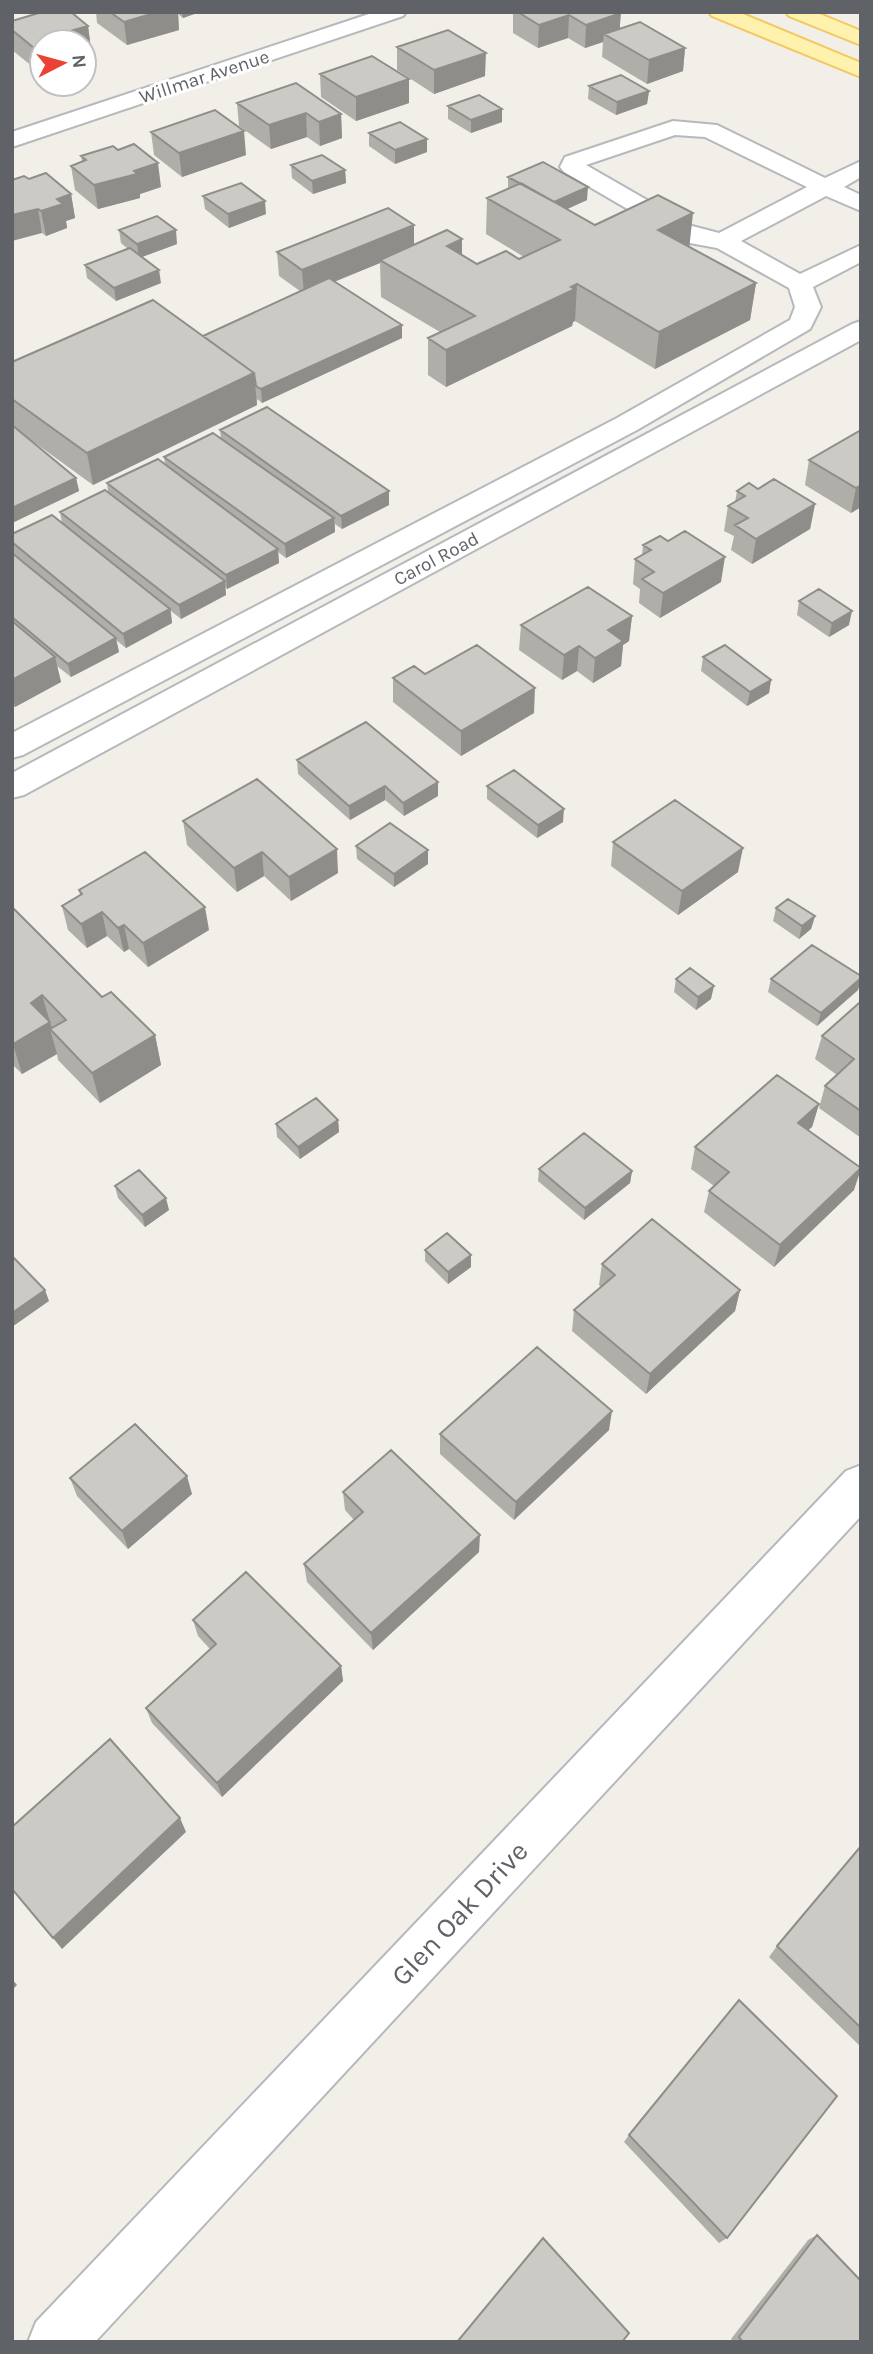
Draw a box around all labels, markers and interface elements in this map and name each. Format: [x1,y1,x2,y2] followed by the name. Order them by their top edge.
[28,28,98,98] north arrow
[137,46,272,108] street label: Willmar Avenue
[67,53,91,69] text: N
[390,527,483,590] street label: Carol Road
[384,1834,535,1992] street label: Glen Oak Drive

